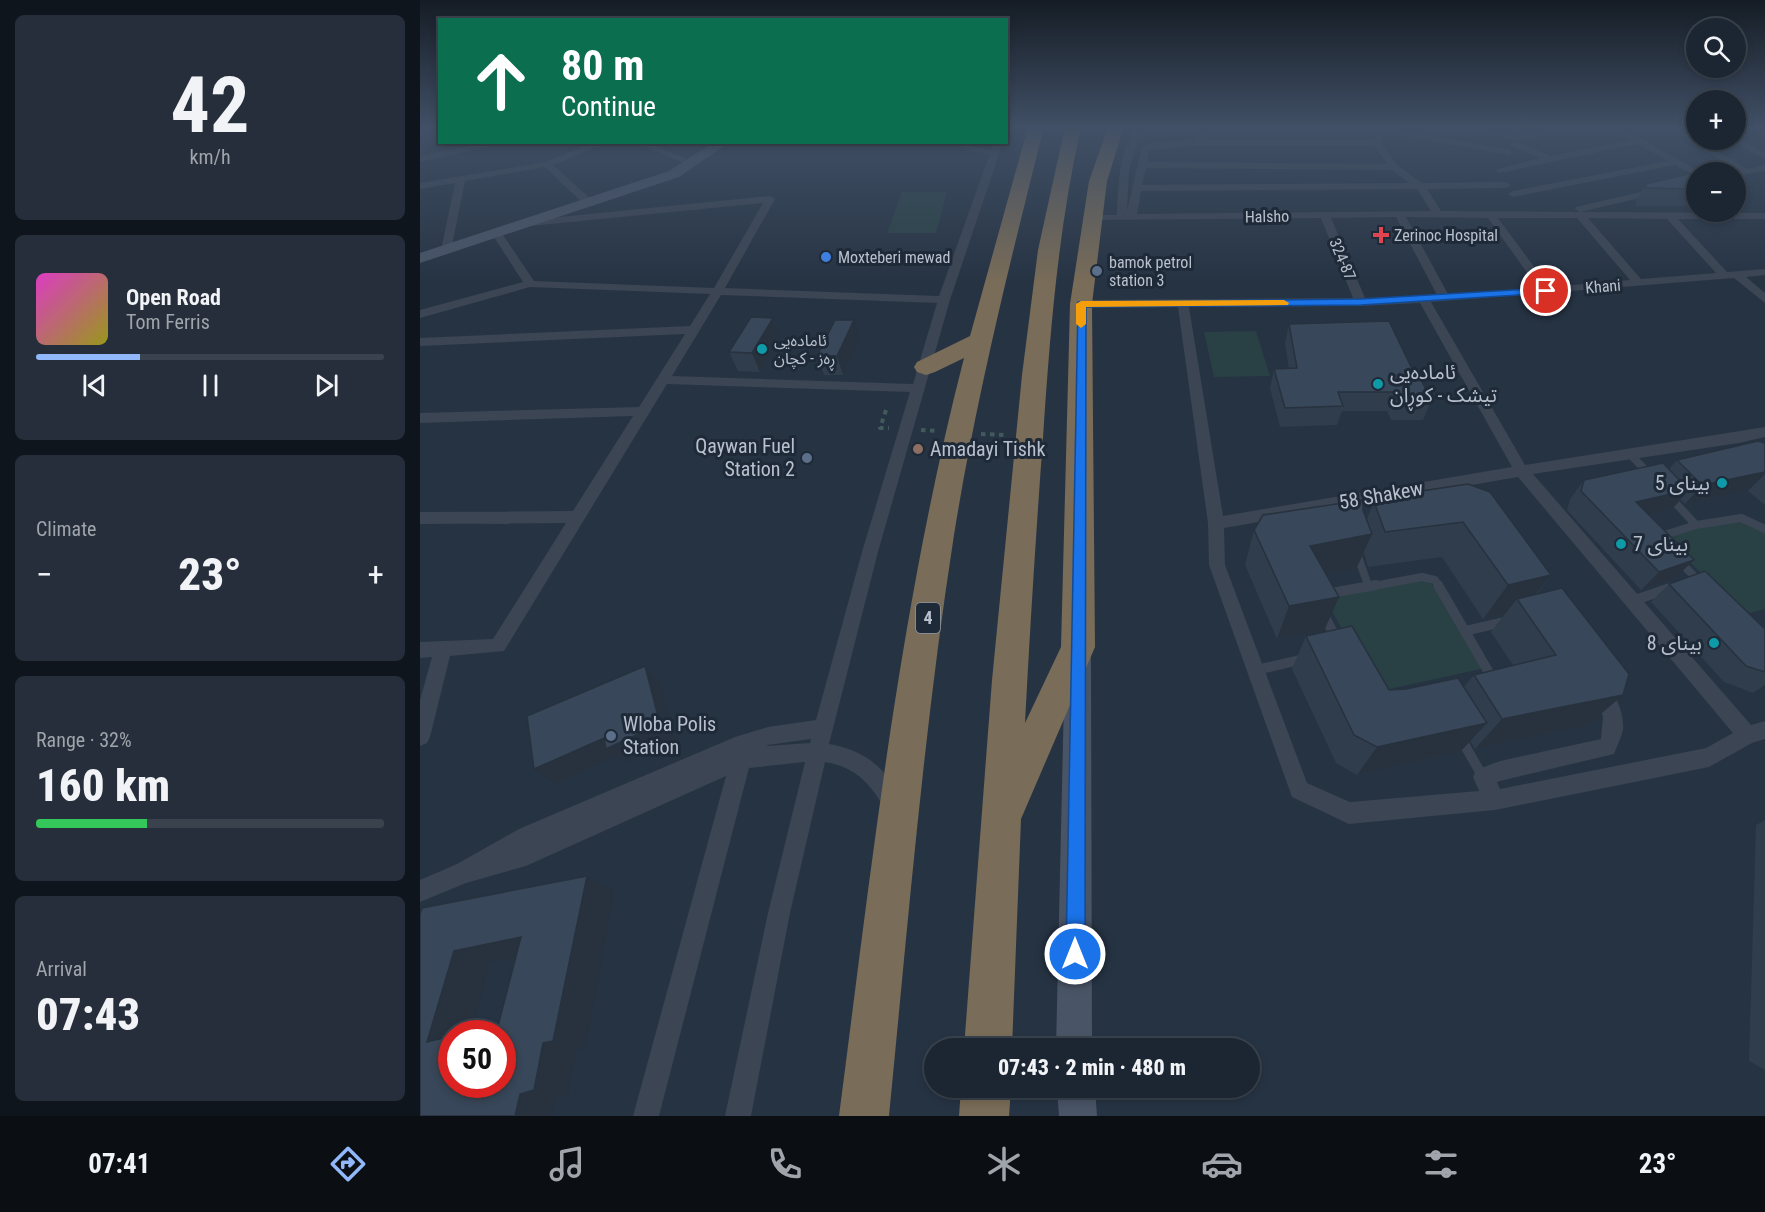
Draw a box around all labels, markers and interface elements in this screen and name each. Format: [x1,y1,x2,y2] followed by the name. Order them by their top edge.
[1686,18,1746,222] map controls
[1686,18,1746,78] button: search
[561,41,644,90] text: 80 m
[462,42,540,120] icon: ahead
[171,60,249,151] text: 42
[1686,90,1746,150] button: +
[561,91,656,123] text: Continue
[189,145,231,169] text: km/h
[1686,162,1746,222] button: −
[1245,207,1289,226] street label: Halsho
[1372,226,1390,244] marker: Zerinoc Hospital
[1394,226,1498,245] place label: Zerinoc Hospital
[1325,235,1360,283] street label: 324-87
[838,248,950,267] place label: Moxteberi mewad
[819,250,833,264] marker: Moxteberi mewad
[1109,253,1192,290] place label: bamok petrol station 3
[1090,264,1104,278] marker: bamok petrol station 3
[1520,265,1571,316] pin
[1529,274,1562,307] icon: arrive
[1585,275,1622,298] street label: Khani
[126,285,221,310] text: Open Road
[126,310,210,334] text: Tom Ferris
[774,331,835,372] place label: ئامادەیی ڕەز - کچان
[755,342,769,356] marker: ئامادەیی ڕەز - کچان
[1390,360,1497,412] place label: ئامادەیی تیشک - کوڕان
[78,369,111,402] icon: previous
[194,369,227,402] icon: pause
[310,369,343,402] icon: next
[1371,377,1385,391] marker: ئامادەیی تیشک - کوڕان
[695,434,795,481] place label: Qaywan Fuel Station 2
[930,437,1045,461] place label: Amadayi Tishk
[911,442,925,456] marker: Amadayi Tishk
[800,451,814,465] marker: Qaywan Fuel Station 2
[1655,471,1710,495] place label: بيناى 5
[1337,476,1425,514] street label: 58 Shakew
[1715,476,1729,490] marker: بيناى 5
[36,517,96,541] text: Climate
[1633,532,1688,556] place label: بيناى 7
[1614,537,1628,551] marker: بيناى 7
[178,548,242,601] text: 23°
[36,555,53,594] text: −
[368,555,384,594] text: +
[916,603,940,633] road number: 4
[1647,631,1702,655] place label: بيناى 8
[1707,636,1721,650] marker: بيناى 8
[623,712,716,759] place label: Wloba Polis Station
[36,728,132,752] text: Range · 32%
[604,729,618,743] marker: Wloba Polis Station
[36,759,170,812] text: 160 km
[1043,922,1107,986] position arrow
[36,957,87,981] text: Arrival
[36,988,140,1041] text: 07:43
[438,1020,516,1098] speed limit sign: 50
[998,1055,1186,1080] text: 07:43 · 2 min · 480 m
[327,1143,369,1185] icon: directions
[546,1143,588,1185] icon: music
[764,1143,806,1185] icon: phone
[983,1143,1025,1185] icon: climate
[1201,1143,1243,1185] icon: car
[1420,1143,1462,1185] icon: filters
[88,1148,150,1180] text: 07:41
[1639,1148,1677,1180] text: 23°

